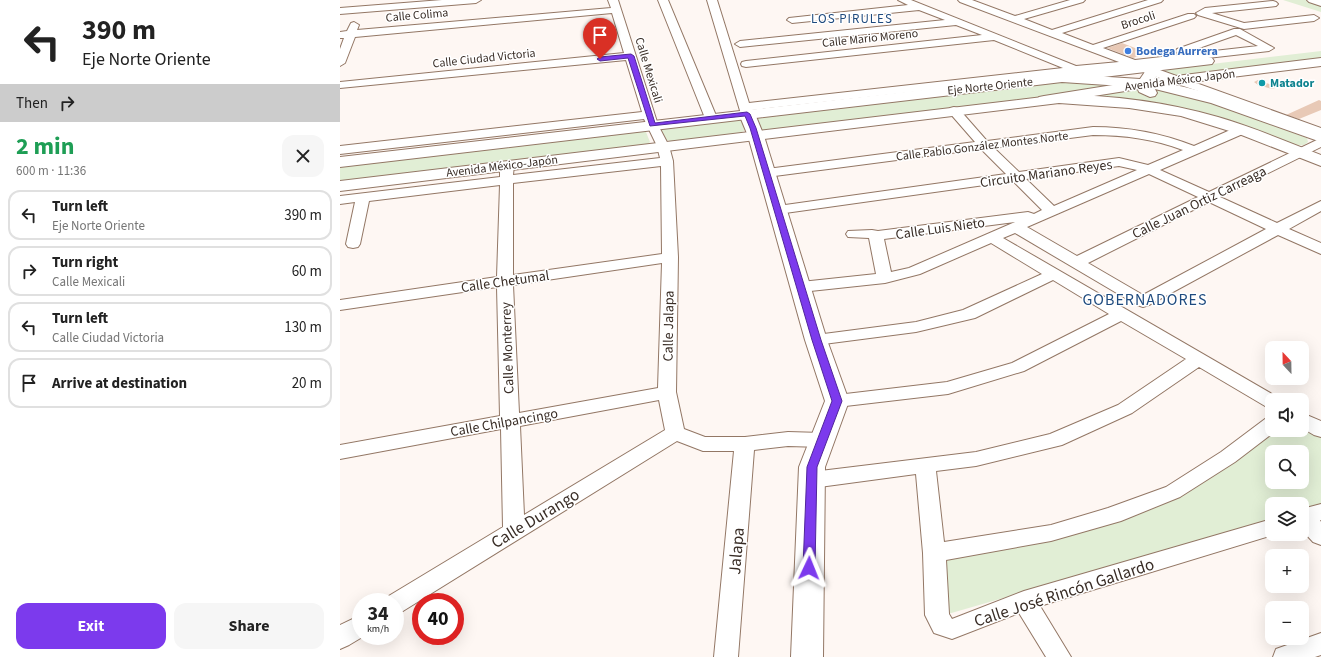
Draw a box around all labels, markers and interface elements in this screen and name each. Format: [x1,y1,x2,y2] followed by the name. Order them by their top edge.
[385,4,449,27] street label: Calle Colima
[1119,7,1158,34] street label: Brocoli
[82,10,156,50] text: 390 m
[811,10,893,28] district label: LOS PIRULES
[16,16,68,68] icon: left
[583,18,617,59] pin
[589,24,611,46] icon: arrive
[821,25,919,52] street label: Calle Mario Moreno
[630,35,667,105] street label: Calle Mexicali
[1136,43,1218,60] place label: Bodega Aurrera
[432,45,536,72] street label: Calle Ciudad Victoria
[1123,46,1133,56] marker: Bodega Aurrera
[82,47,211,72] text: Eje Norte Oriente
[1124,65,1236,96] street label: Avenida México Japón
[947,74,1034,99] street label: Eje Norte Oriente
[1270,75,1314,92] place label: Matador
[1257,78,1267,88] marker: Matador
[56,92,78,114] icon: right
[16,93,48,114] text: Then
[895,127,1069,166] street label: Calle Pablo González Montes Norte
[16,129,74,164] text: 2 min
[282,135,324,177] button: close
[445,151,559,182] street label: Avenida México-Japón
[979,155,1114,193] street label: Circuito Mariano Reyes
[16,162,86,180] text: 600 m · 11:36
[1129,162,1270,244] street label: Calle Juan Ortiz Carreaga
[52,196,108,217] text: Turn left
[18,204,40,226] icon: left
[284,205,322,226] text: 390 m
[894,213,986,245] street label: Calle Luis Nieto
[52,217,145,235] text: Eje Norte Oriente
[52,252,118,273] text: Turn right
[18,260,40,282] icon: right
[292,261,322,282] text: 60 m
[460,266,551,298] street label: Calle Chetumal
[52,273,125,291] text: Calle Mexicali
[1082,289,1208,311] district label: GOBERNADORES
[658,290,680,362] street label: Calle Jalapa
[496,301,520,394] street label: Calle Monterrey
[52,308,108,329] text: Turn left
[18,316,40,338] icon: left
[284,317,322,338] text: 130 m
[52,329,164,347] text: Calle Ciudad Victoria
[1265,341,1309,385] north arrow
[1265,341,1309,645] map controls
[18,372,40,394] icon: arrive
[52,373,187,394] text: Arrive at destination
[292,373,322,394] text: 20 m
[1265,393,1309,437] button: sound
[449,404,559,442] street label: Calle Chilpancingo
[1265,445,1309,489] button: search
[487,483,584,555] street label: Calle Durango
[1265,497,1309,541] button: layers
[723,526,751,576] street label: Jalapa
[788,547,830,589] position arrow
[1265,549,1309,593] button: +
[971,552,1158,633] street label: Calle José Rincón Gallardo
[412,593,464,645] speed limit sign: 40
[367,600,389,628] text: 34
[1265,601,1309,645] button: −
[16,603,166,649] button: Exit
[174,603,324,649] button: Share
[367,622,389,636] text: km/h

